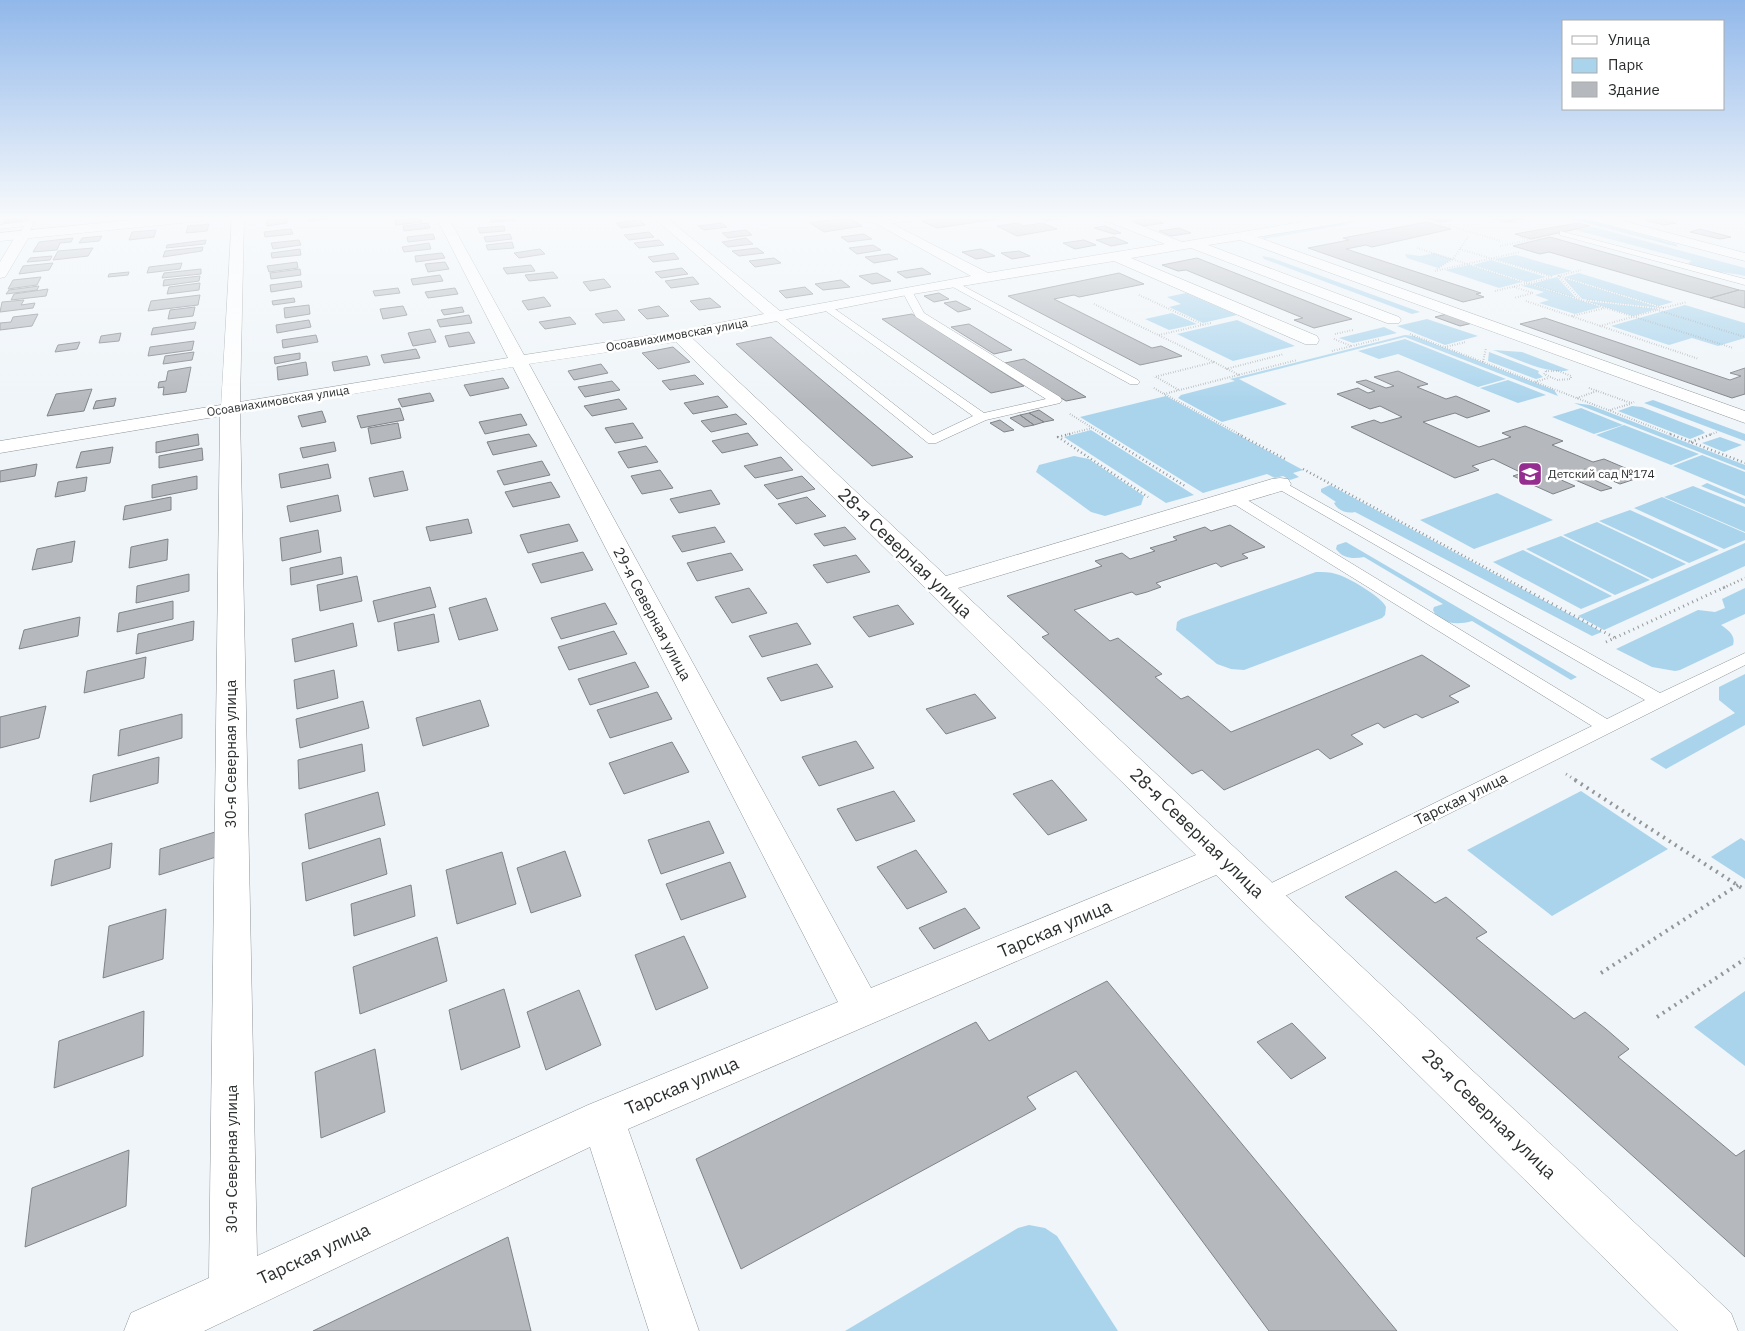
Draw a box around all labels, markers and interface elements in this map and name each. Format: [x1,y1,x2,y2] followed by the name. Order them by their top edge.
[1562,20,1725,110] legend
[1608,30,1650,49] text: Улица
[1608,55,1643,74] text: Парк
[1608,80,1660,99] text: Здание
[605,315,750,354] street label: Осоавиахимовская улица
[206,382,351,419] street label: Осоавиахимовская улица
[1517,461,1543,487] school or university icon: Детский сад №174
[1548,466,1655,481] place label: Детский сад №174
[833,483,978,623] street label: 28-я Северная улица
[609,544,696,684] street label: 29-я Северная улица
[221,680,240,828] street label: 30-я Северная улица
[1125,763,1270,903] street label: 28-я Северная улица
[1411,768,1510,829] street label: Тарская улица
[995,894,1115,963] street label: Тарская улица
[1417,1044,1562,1184] street label: 28-я Северная улица
[622,1051,742,1120] street label: Тарская улица
[222,1085,241,1233] street label: 30-я Северная улица
[254,1217,374,1290] street label: Тарская улица

